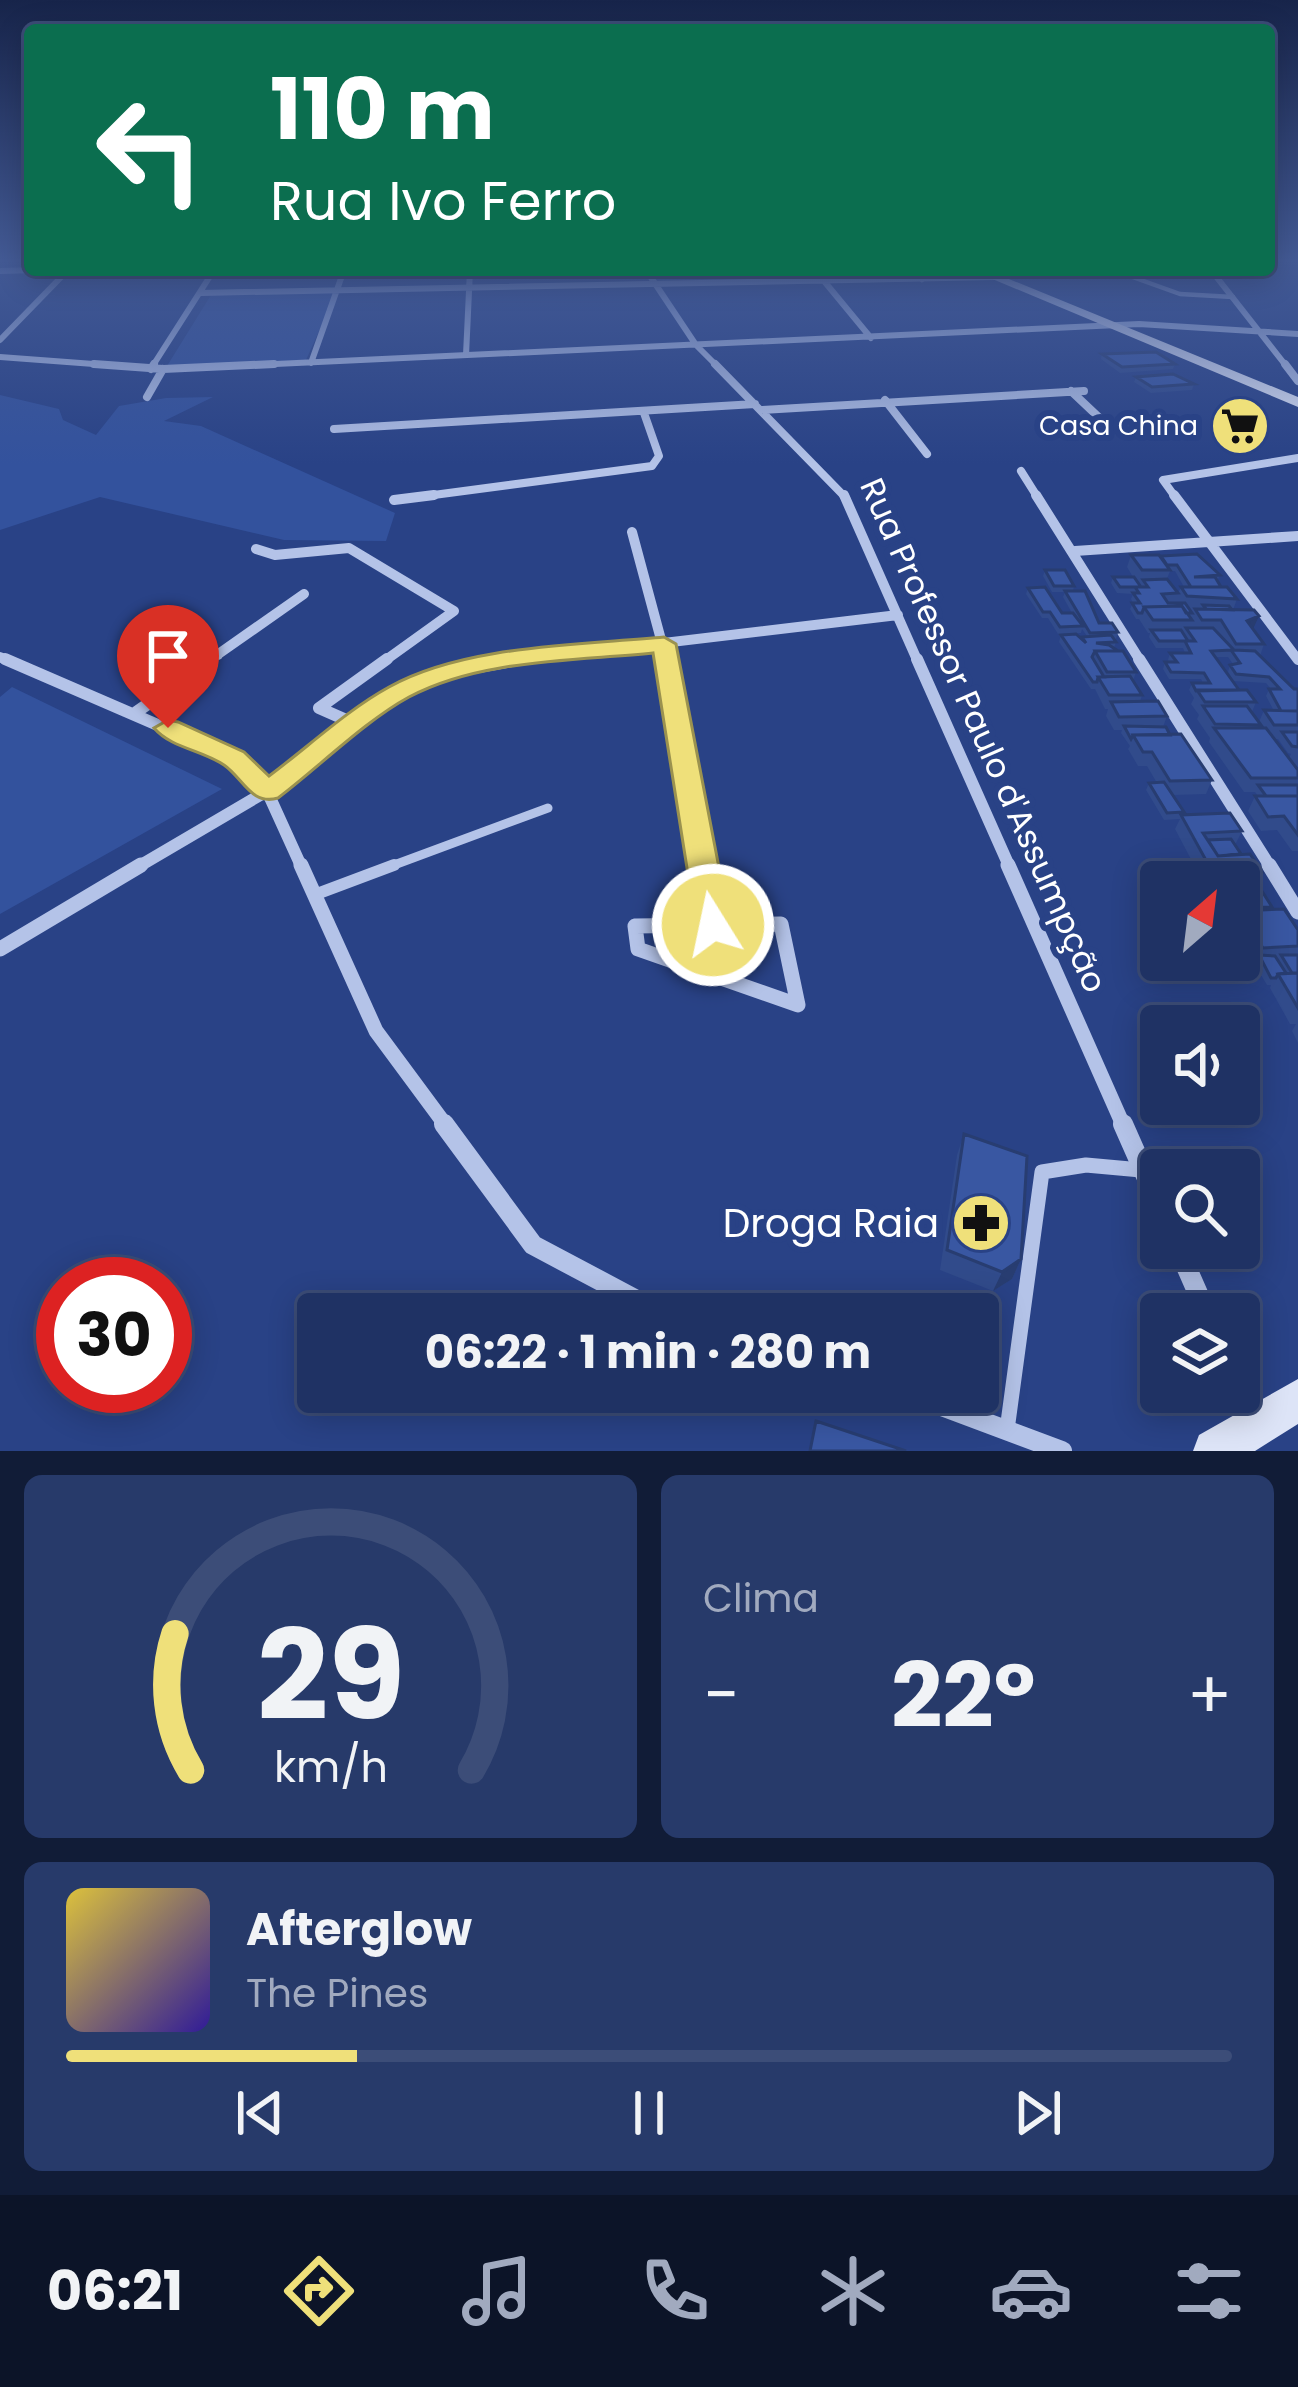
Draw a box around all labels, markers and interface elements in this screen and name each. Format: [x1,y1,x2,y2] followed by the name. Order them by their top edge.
[270,51,495,168] text: 110 m
[72,72,228,228] icon: left
[270,163,616,239] text: Rua Ivo Ferro
[1209,395,1271,457] supermarket icon: Casa China
[1039,407,1198,444] place label: Casa China
[848,471,1119,1000] street label: Rua Professor Paulo d'Assumpção
[117,605,219,728] pin
[135,623,201,689] icon: arrive
[1140,861,1260,981] north arrow
[1140,861,1260,1413] map controls
[650,862,776,988] position arrow
[1140,1005,1260,1125] button: sound
[1140,1149,1260,1269] button: search
[950,1192,1012,1254] pharmacy icon: Droga Raia
[723,1196,939,1251] place label: Droga Raia
[36,1257,192,1413] speed limit sign: 30
[1140,1293,1260,1413] button: layers
[425,1321,871,1384] text: 06:22 · 1 min · 280 m
[703,1571,819,1626] text: Clima
[256,1588,405,1763] text: 29
[891,1632,1035,1759] text: 22°
[703,1649,739,1741] text: −
[1187,1649,1232,1741] text: +
[273,1736,388,1796] text: km/h
[246,1898,472,1961] text: Afterglow
[246,1966,428,2021] text: The Pines
[227,2080,293,2146] icon: previous
[616,2080,682,2146] icon: pause
[1005,2080,1071,2146] icon: next
[277,2249,361,2333] icon: directions
[455,2249,539,2333] icon: music
[633,2249,717,2333] icon: phone
[811,2249,895,2333] icon: climate
[989,2249,1073,2333] icon: car
[1167,2249,1251,2333] icon: filters
[47,2253,183,2329] text: 06:21

